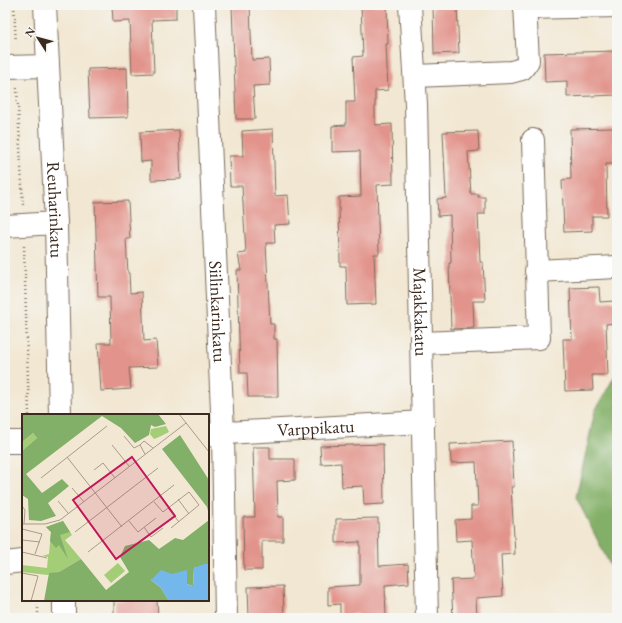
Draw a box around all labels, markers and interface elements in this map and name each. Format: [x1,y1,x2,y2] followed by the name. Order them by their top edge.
[18,18,58,58] north arrow
[22,24,38,40] text: N
[42,161,69,259] street label: Reuharinkatu
[204,260,232,364] street label: Siilinkarinkatu
[408,267,433,357] street label: Majakkakatu
[22,414,209,601] inset map
[277,414,356,441] street label: Varppikatu

